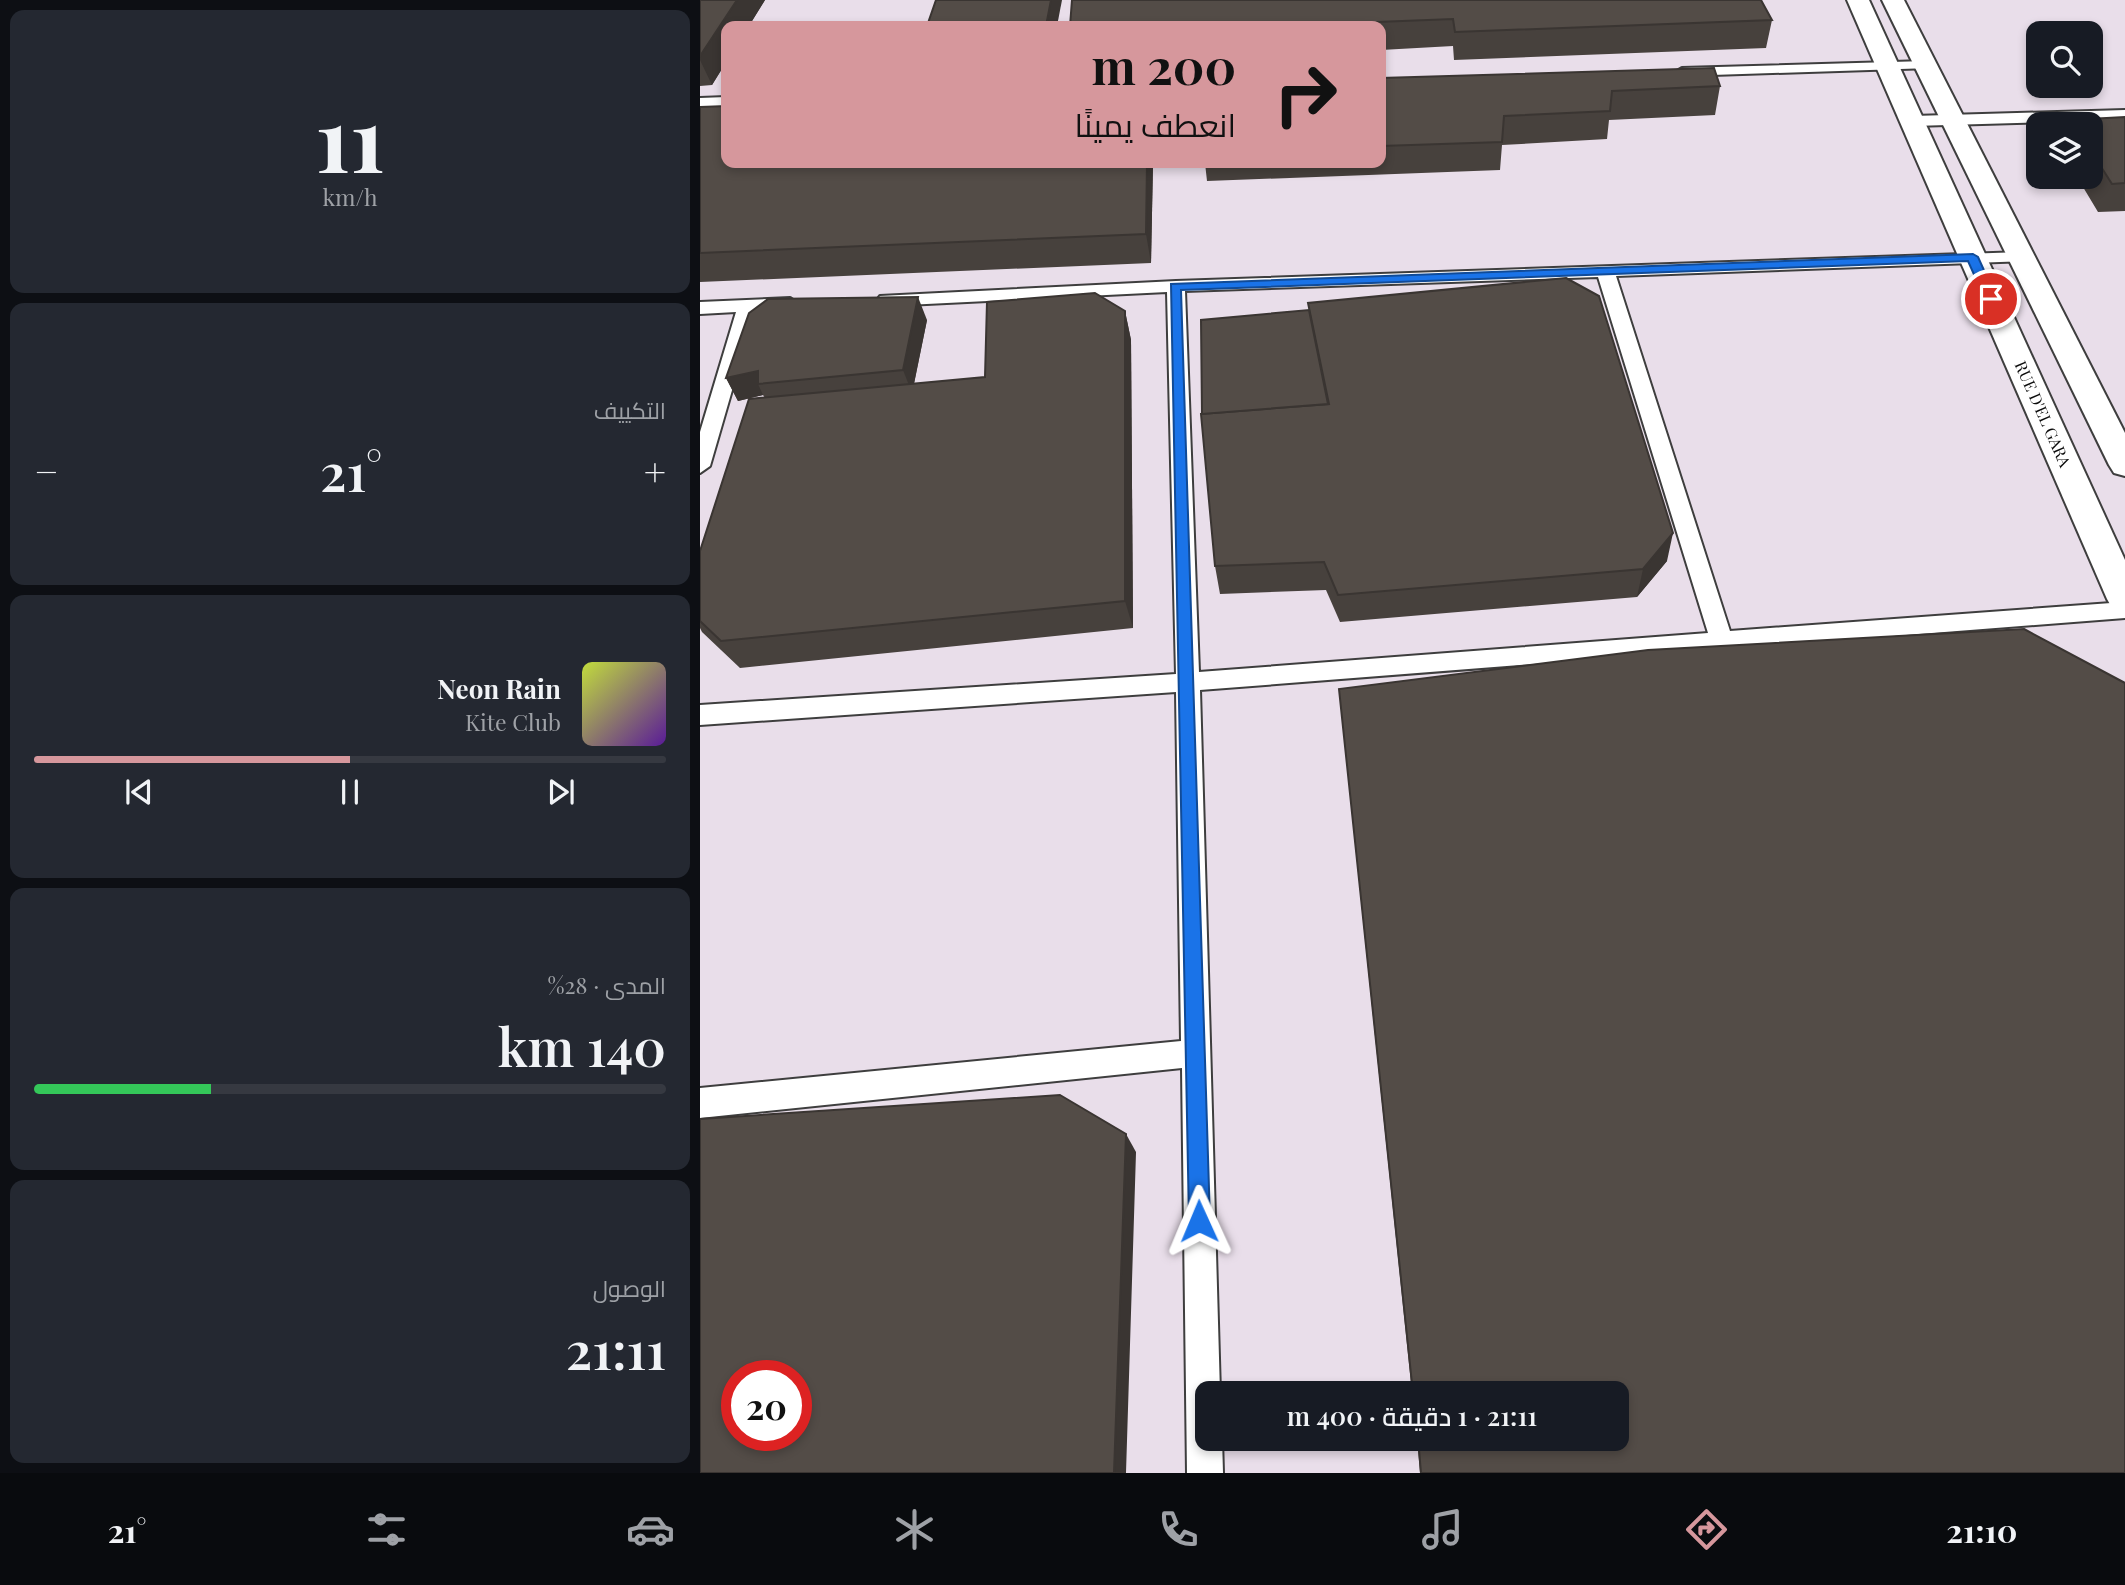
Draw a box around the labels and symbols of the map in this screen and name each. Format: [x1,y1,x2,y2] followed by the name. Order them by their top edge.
[1961,269,2021,329] pin
[2011,357,2077,471] street label: RUE D'EL GARA
[1162,1184,1236,1258] position arrow
[721,1360,812,1451] speed limit sign: 20

